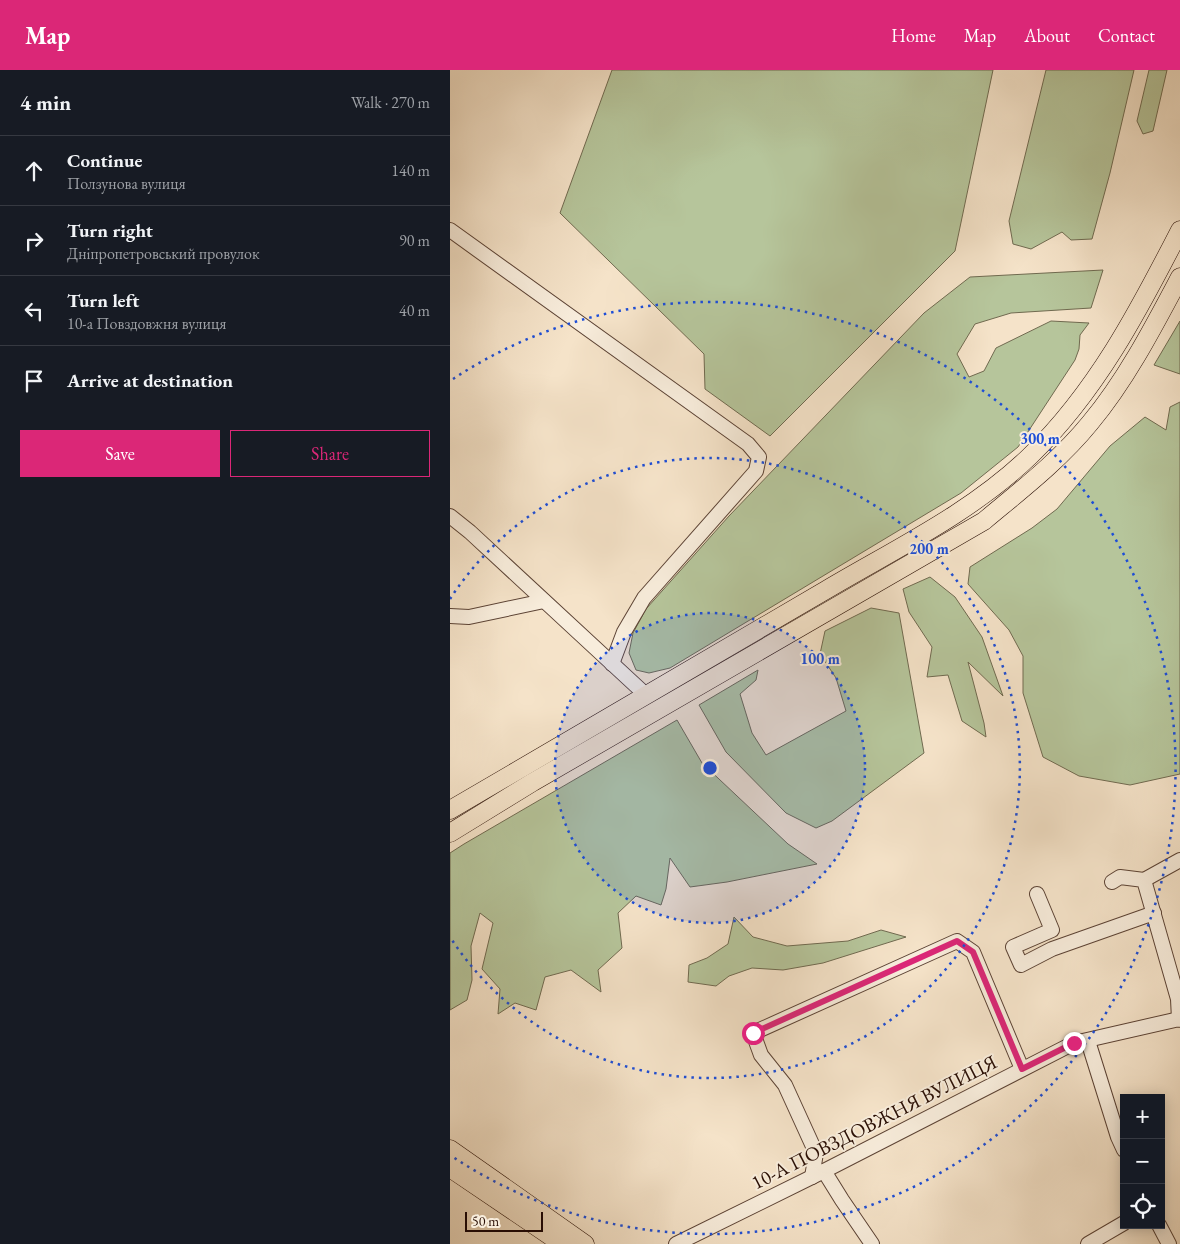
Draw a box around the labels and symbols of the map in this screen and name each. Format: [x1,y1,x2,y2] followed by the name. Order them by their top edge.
[1020,429,1060,448] text: 300 m
[909,539,949,558] text: 200 m
[800,649,840,668] text: 100 m
[701,759,719,777] centre of rings
[742,1022,765,1045] route start
[1063,1032,1086,1055] route end
[747,1049,1001,1195] street label: 10-А ПОВЗДОВЖНЯ ВУЛИЦЯ
[465,1209,542,1232] scale bar

